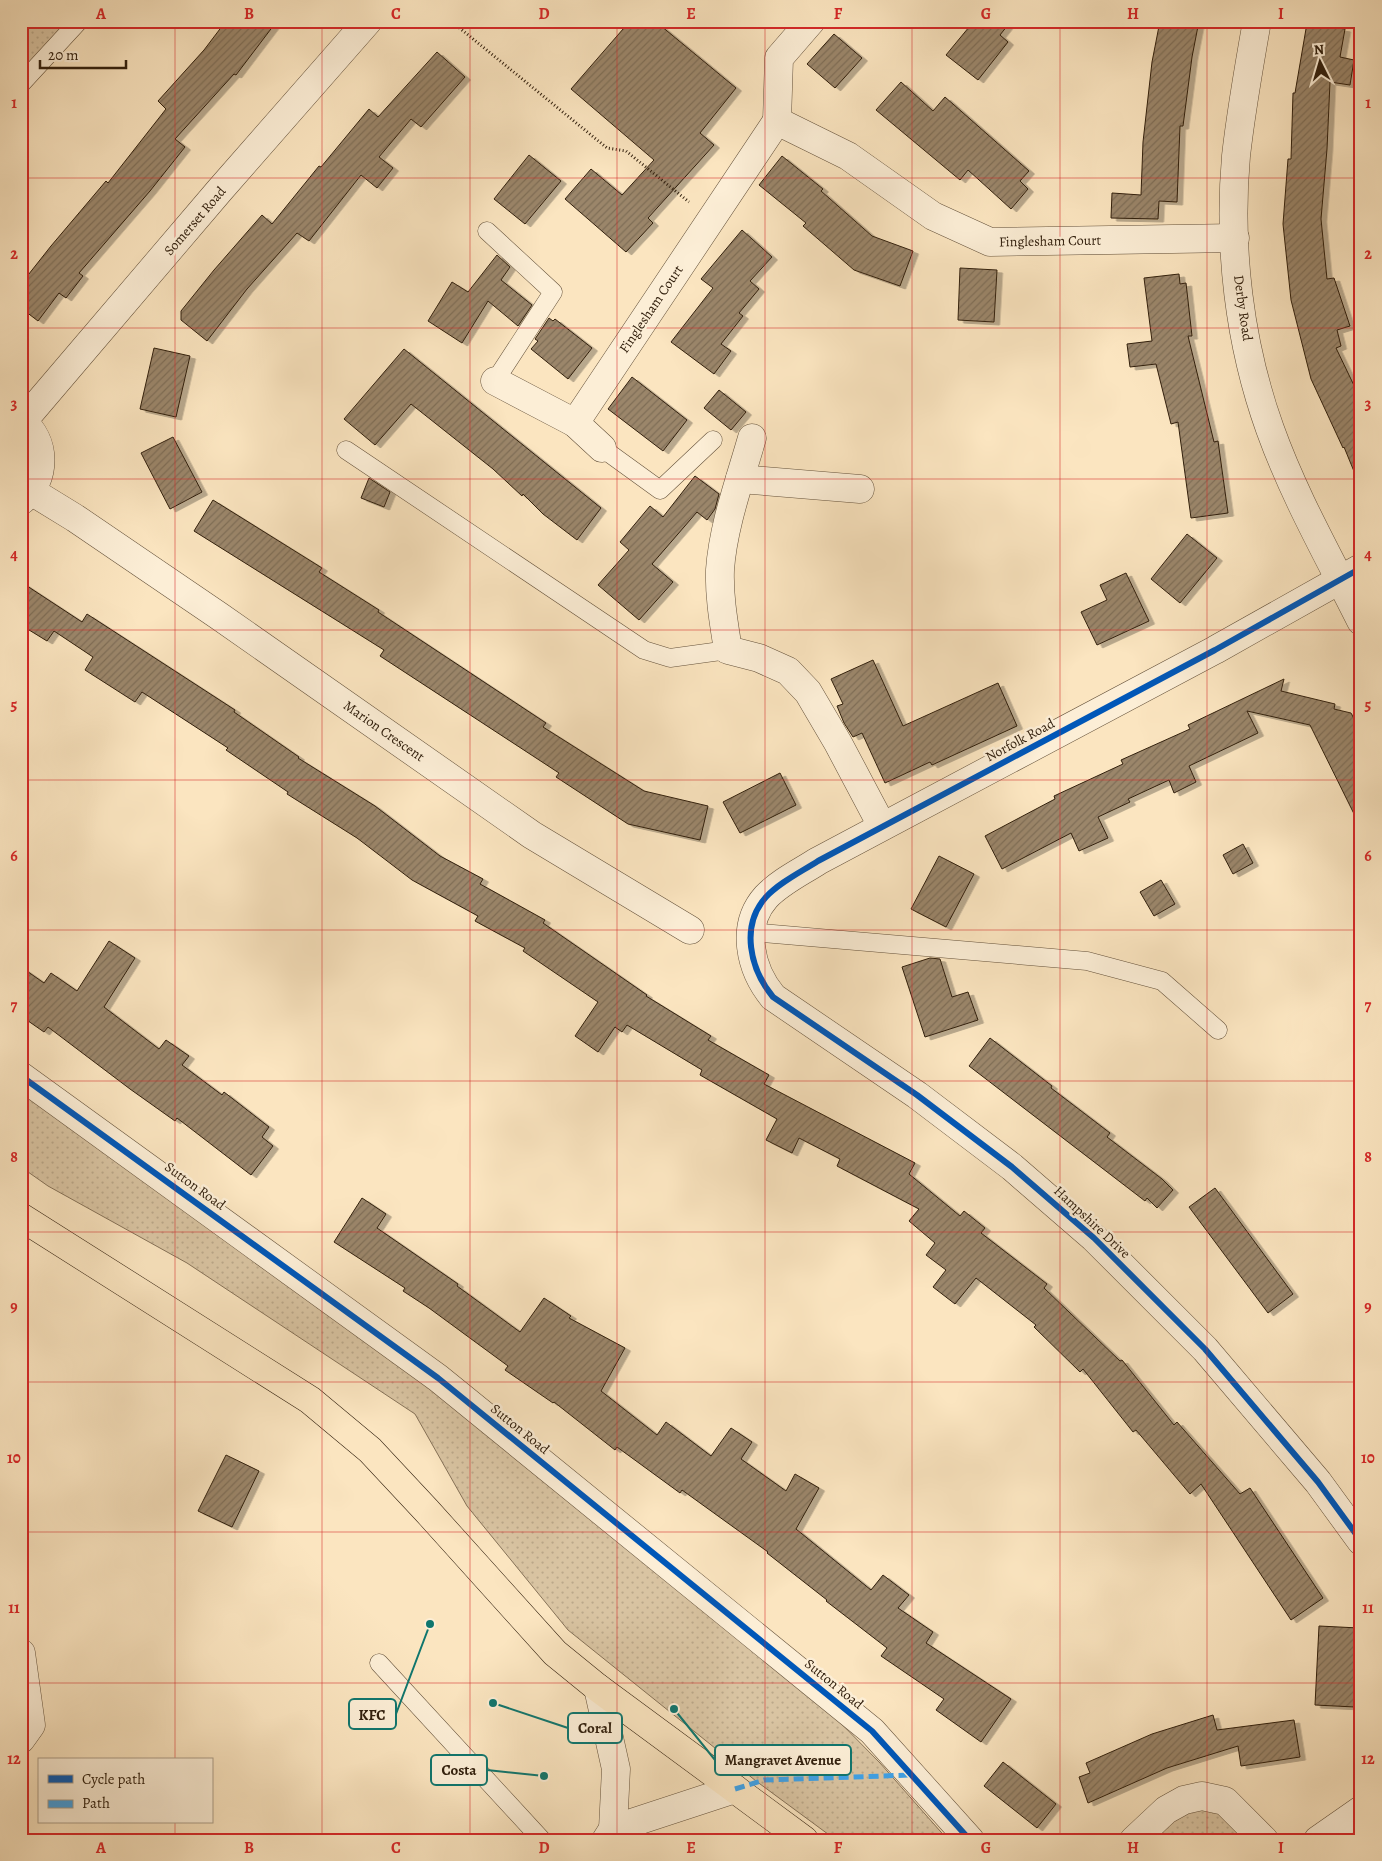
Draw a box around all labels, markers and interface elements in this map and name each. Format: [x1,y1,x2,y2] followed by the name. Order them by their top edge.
[95,3,107,25] text: A
[244,3,254,25] text: B
[391,3,401,25] text: C
[538,3,550,25] text: D
[686,3,696,25] text: E
[834,3,843,25] text: F
[981,3,991,25] text: G
[1127,3,1139,25] text: H
[1278,3,1284,25] text: I
[40,38,126,70] scale bar
[1294,38,1344,88] north arrow
[1313,40,1325,59] text: N
[48,45,79,65] text: 20 m
[11,92,17,114] text: 1
[1365,92,1371,114] text: 1
[160,182,231,260] street label: Somerset Road
[999,231,1102,251] street label: Finglesham Court
[10,243,18,265] text: 2
[1364,243,1372,265] text: 2
[615,261,688,357] street label: Finglesham Court
[1229,274,1257,343] street label: Derby Road
[11,393,18,415] text: 3
[1365,393,1372,415] text: 3
[10,544,18,566] text: 4
[1364,544,1372,566] text: 4
[11,694,18,716] text: 5
[1365,694,1372,716] text: 5
[340,696,429,766] street label: Marion Crescent
[982,714,1058,766] street label: Norfolk Road
[10,845,18,867] text: 6
[1364,845,1372,867] text: 6
[11,995,18,1017] text: 7
[1365,995,1372,1017] text: 7
[10,1146,18,1168] text: 8
[1364,1146,1372,1168] text: 8
[161,1158,230,1215] street label: Sutton Road
[1049,1181,1135,1263] street label: Hampshire Drive
[10,1296,18,1318] text: 9
[1364,1296,1372,1318] text: 9
[487,1399,554,1459] street label: Sutton Road
[7,1447,21,1469] text: 10
[1361,1447,1375,1469] text: 10
[8,1597,20,1619] text: 11
[1362,1597,1374,1619] text: 11
[801,1654,868,1714] street label: Sutton Road
[349,1699,396,1729] callout: KFC
[359,1705,385,1725] text: KFC
[568,1713,622,1743] callout: Coral
[578,1718,612,1738] text: Coral
[715,1745,851,1775] callout: Mangravet Avenue
[7,1748,21,1770] text: 12
[1361,1748,1375,1770] text: 12
[725,1750,841,1770] text: Mangravet Avenue
[431,1755,487,1785] callout: Costa
[38,1758,212,1824] legend
[441,1760,477,1780] text: Costa
[82,1769,145,1789] text: Cycle path
[82,1793,110,1813] text: Path
[95,1837,107,1859] text: A
[244,1837,254,1859] text: B
[391,1837,401,1859] text: C
[538,1837,550,1859] text: D
[686,1837,696,1859] text: E
[834,1837,843,1859] text: F
[981,1837,991,1859] text: G
[1127,1837,1139,1859] text: H
[1278,1837,1284,1859] text: I

